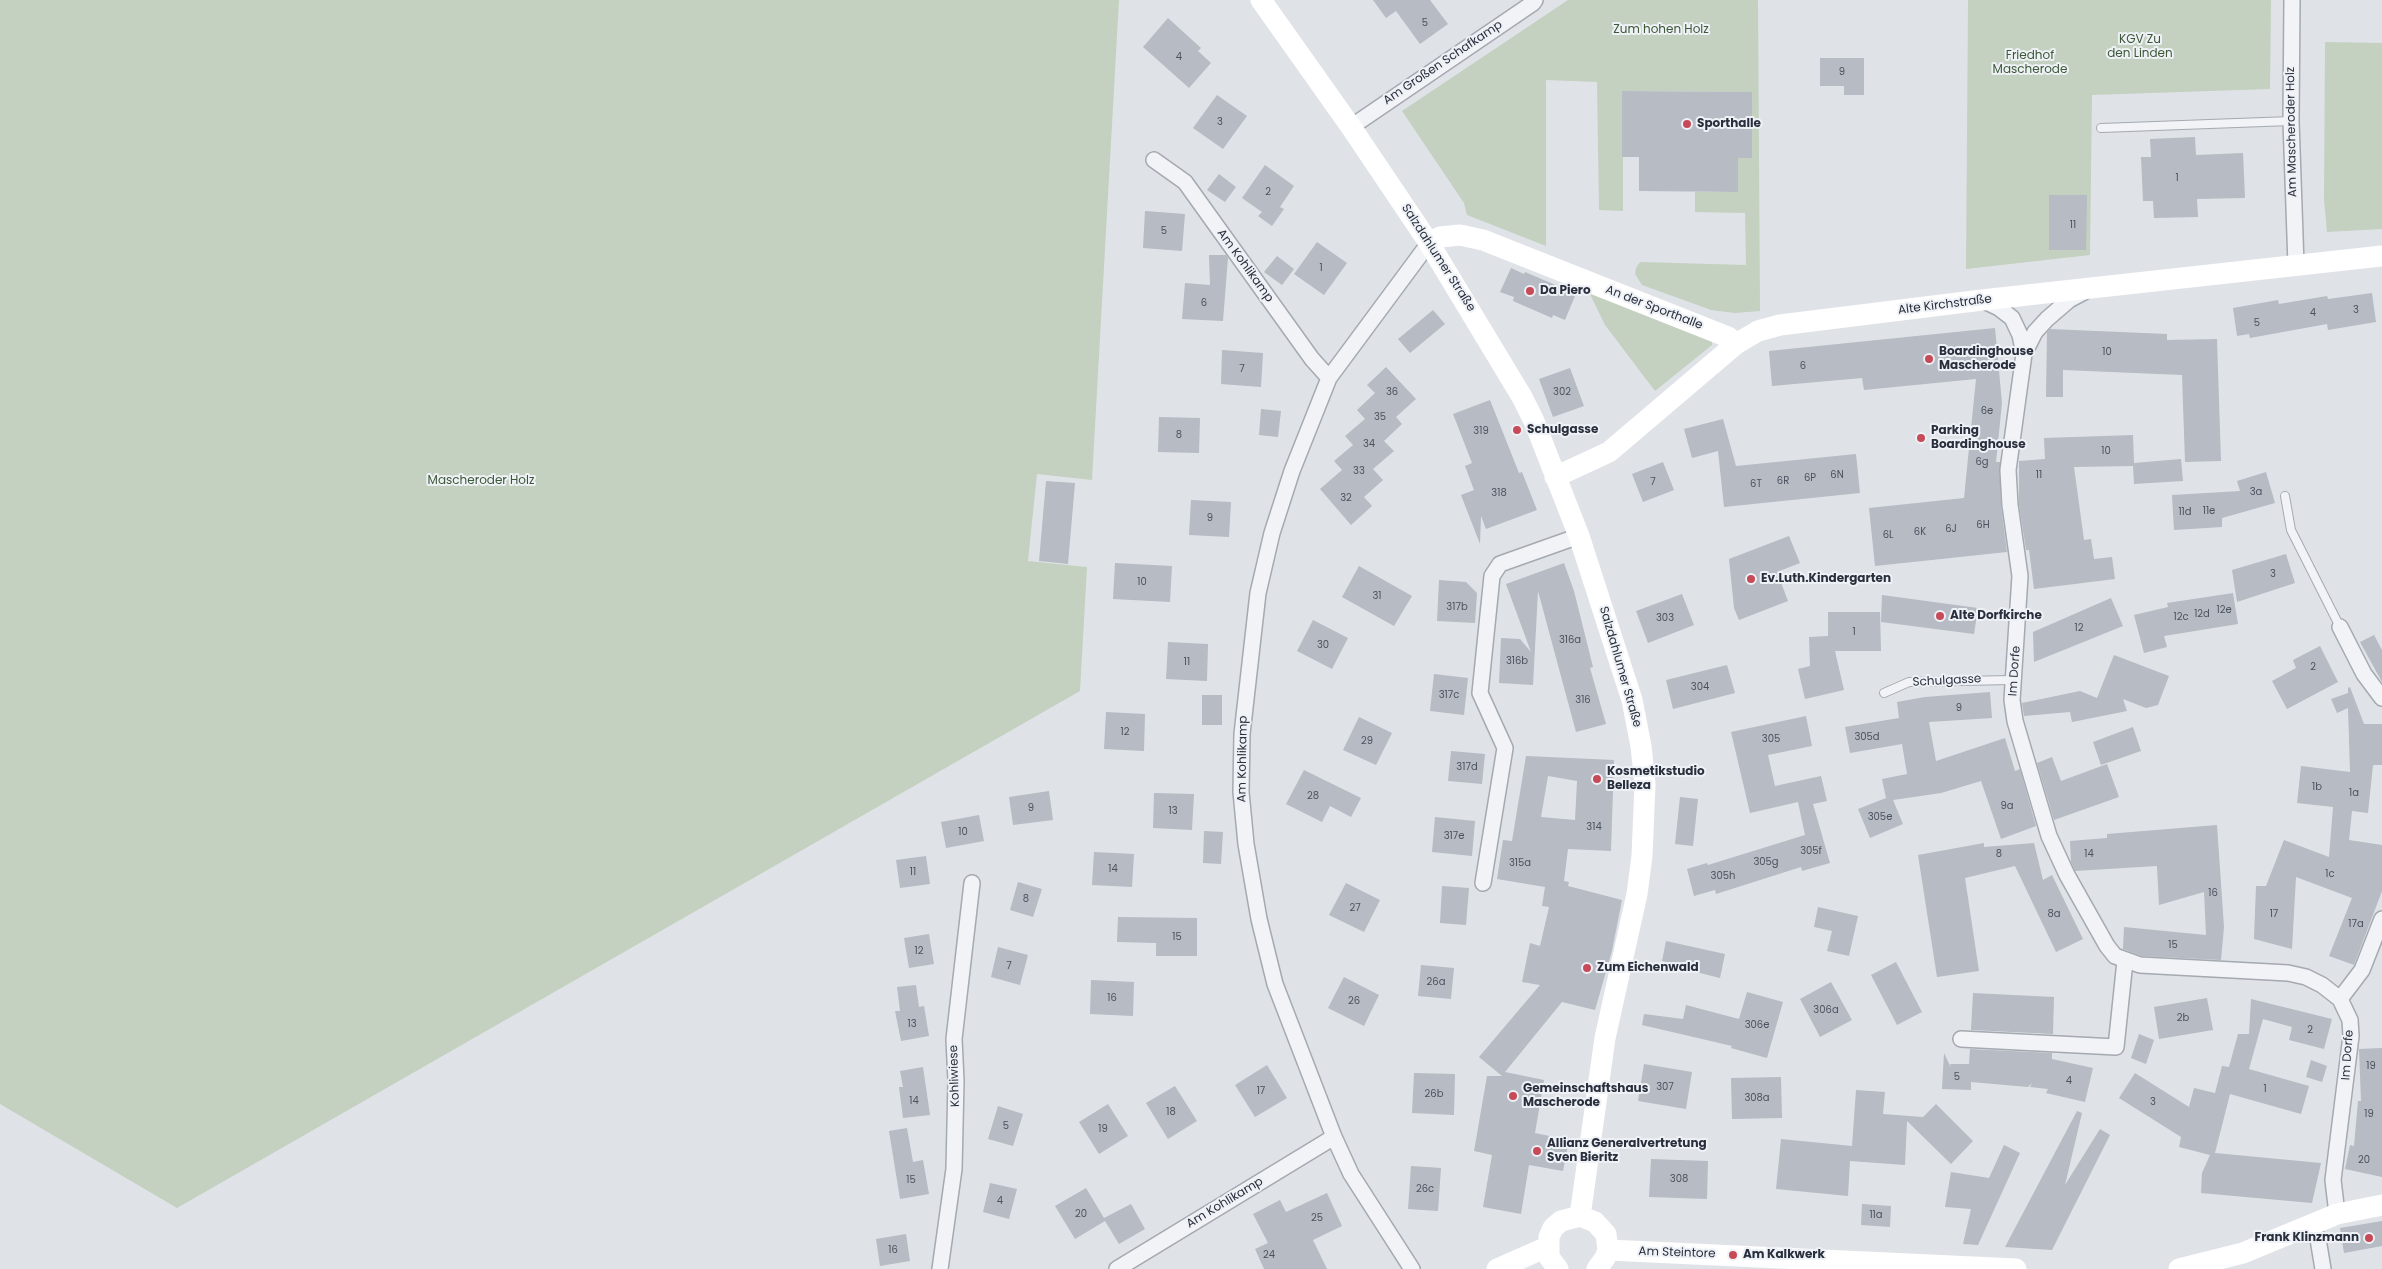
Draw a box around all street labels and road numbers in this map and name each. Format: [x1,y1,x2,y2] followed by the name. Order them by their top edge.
[1381,18,1505,108] street label: Am Großen Schafkamp
[2284,67,2300,197] street label: Am Mascheroder Holz
[1398,202,1478,314] street label: Salzdahlumer Straße
[1214,227,1276,305] street label: Am Kohlikamp
[1603,283,1705,333] street label: An der Sporthalle
[1897,292,1993,318] street label: Alte Kirchstraße
[1596,605,1644,729] street label: Salzdahlumer Straße
[2006,645,2024,697] street label: Im Dorfe
[1912,672,1982,690] street label: Schulgasse
[1235,715,1251,803] street label: Am Kohlikamp
[2339,1029,2357,1081] street label: Im Dorfe
[947,1045,963,1107] street label: Kohliwiese
[1184,1174,1266,1232] street label: Am Kohlikamp
[1638,1244,1716,1262] street label: Am Steintore

